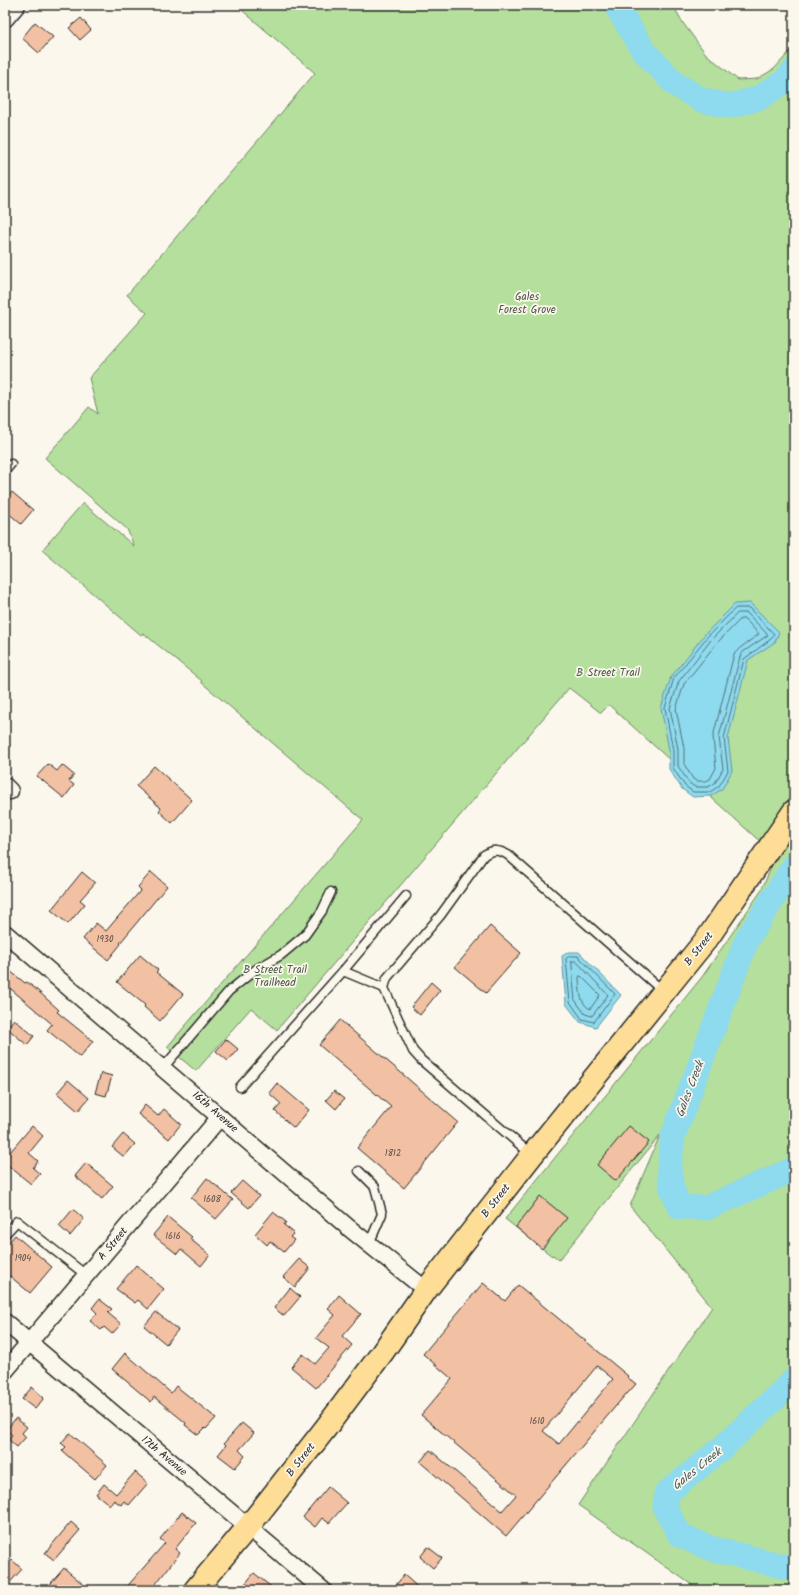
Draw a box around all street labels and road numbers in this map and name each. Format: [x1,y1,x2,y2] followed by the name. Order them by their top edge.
[680,927,719,970] street label: B Street
[188,1087,242,1137] street label: 16th Avenue
[477,1179,516,1222] street label: B Street
[94,1223,133,1265] street label: A Street
[137,1431,191,1481] street label: 17th Avenue
[282,1438,321,1481] street label: B Street

